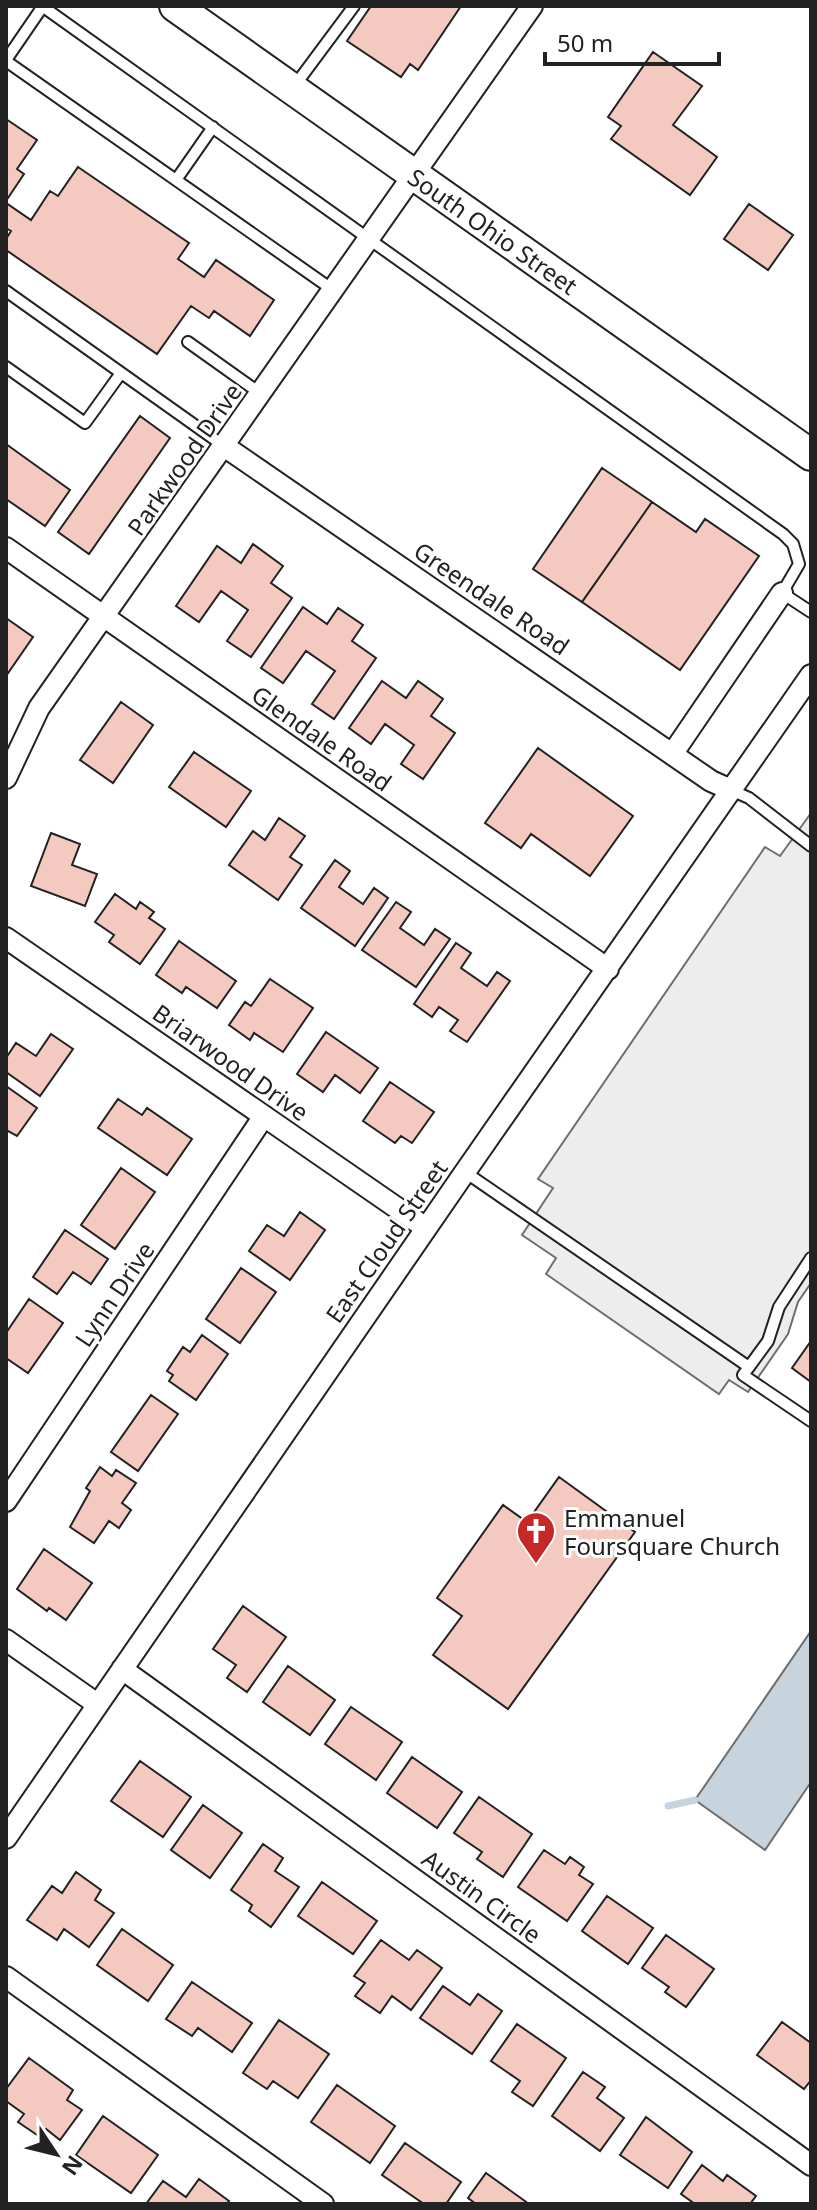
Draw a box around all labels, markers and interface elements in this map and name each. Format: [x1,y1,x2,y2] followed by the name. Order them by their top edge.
[545,16,719,66] scale bar
[557,26,613,59] text: 50 m
[402,160,585,302] street label: South Ohio Street
[119,376,249,542] street label: Parkwood Drive
[408,534,576,662] street label: Greendale Road
[245,677,399,799] street label: Glendale Road
[146,996,316,1128] street label: Briarwood Drive
[317,1153,455,1329] street label: East Cloud Street
[67,1235,161,1353] street label: Lynn Drive
[564,1501,780,1562] place label: Emmanuel Foursquare Church
[515,1510,557,1565] church icon: Emmanuel Foursquare Church
[416,1842,548,1950] street label: Austin Circle
[16,2114,96,2194] north arrow
[56,2150,91,2182] text: N

